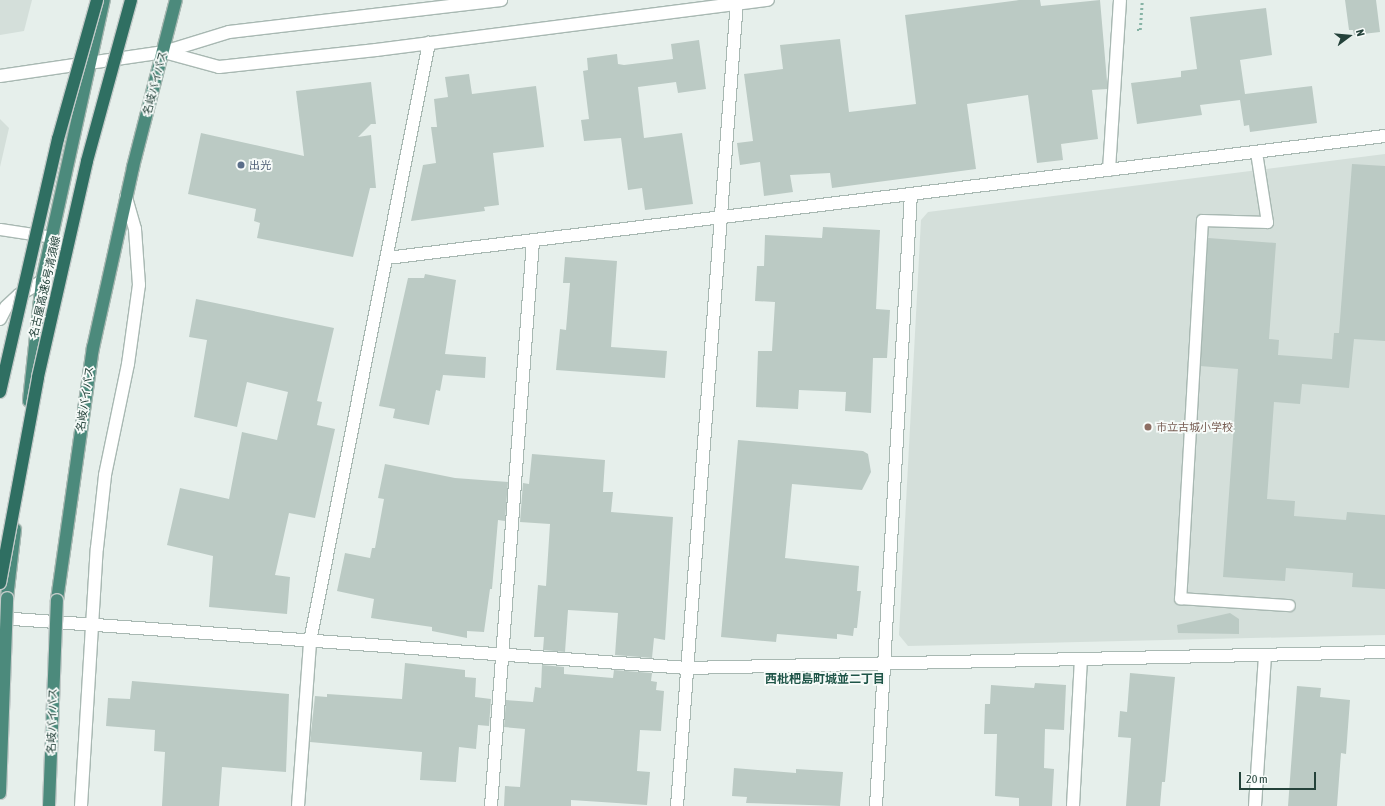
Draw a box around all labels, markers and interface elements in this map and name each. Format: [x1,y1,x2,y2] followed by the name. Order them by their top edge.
[1329,16,1369,56] north arrow
[1354,28,1367,37] text: N
[140,49,170,117] street label: 名岐バイパス
[249,158,271,172] place label: 出光
[236,160,246,170] marker: 出光
[27,235,63,339] street label: 名古屋高速6号清須線
[74,365,96,433] street label: 名岐バイパス
[1156,420,1233,434] place label: 市立古城小学校
[1143,422,1153,432] marker: 市立古城小学校
[765,673,885,687] district label: 西枇杷島町城並二丁目
[44,688,60,754] street label: 名岐バイパス
[1241,764,1318,790] scale bar
[1246,772,1268,786] text: 20 m

